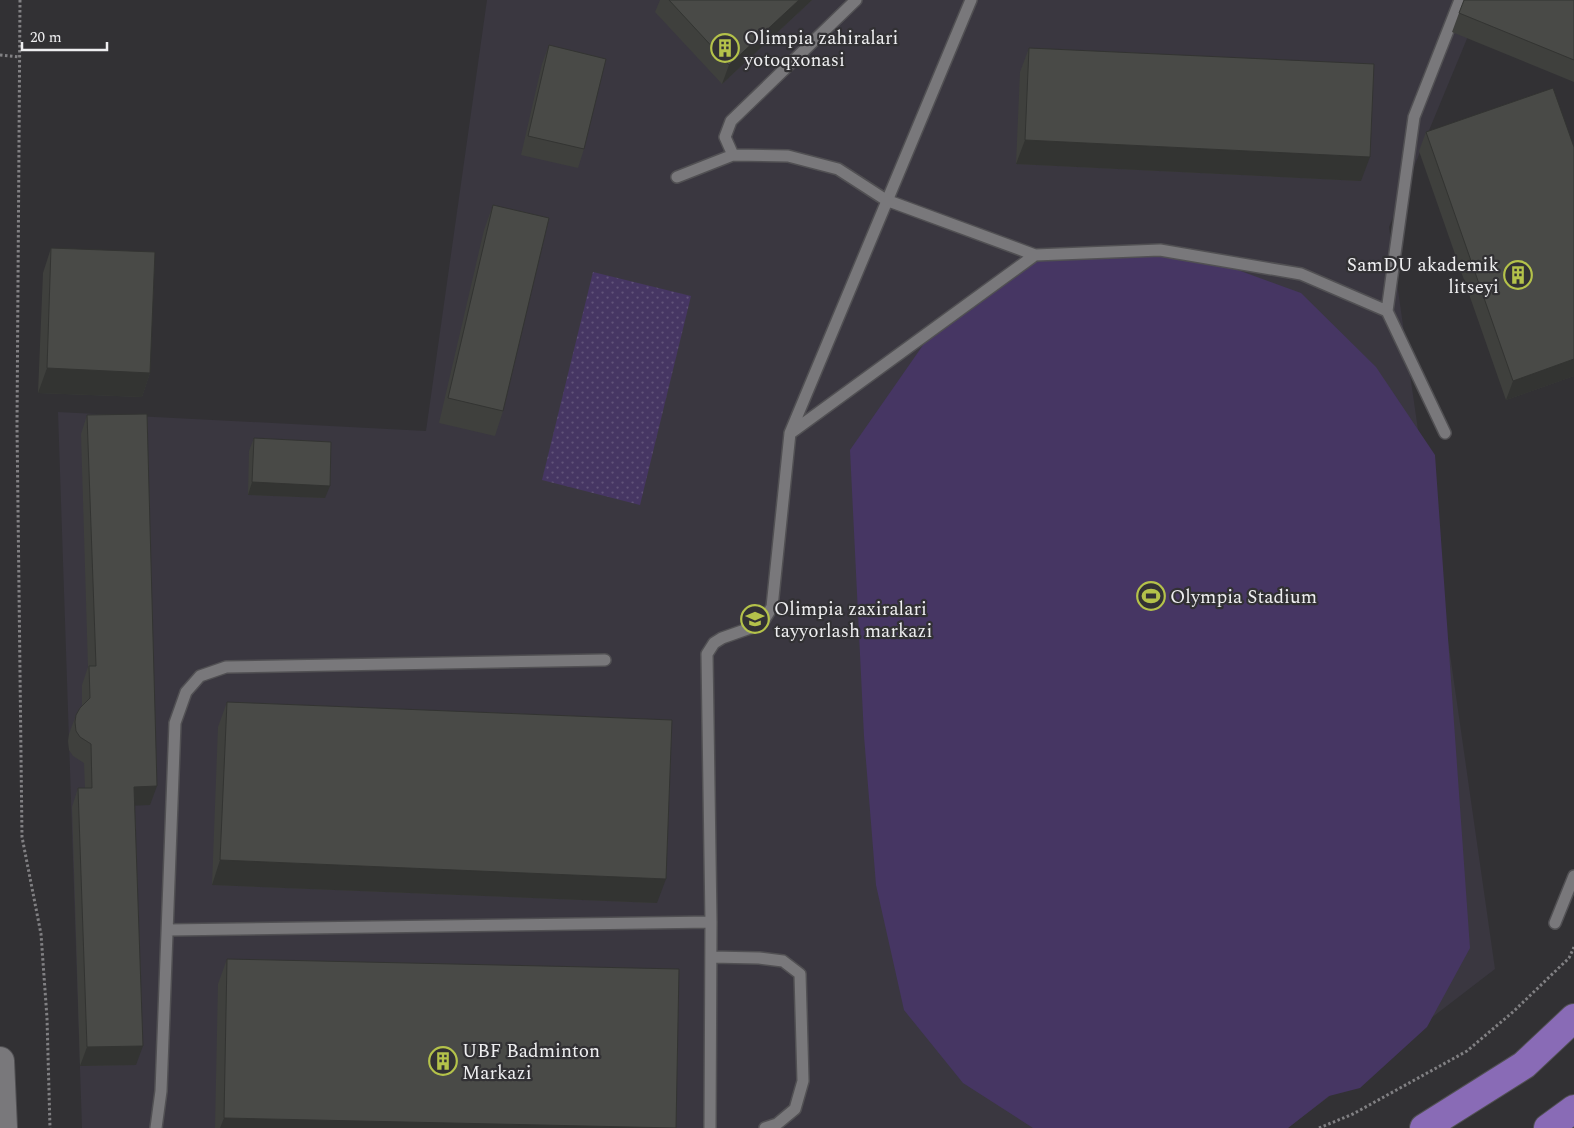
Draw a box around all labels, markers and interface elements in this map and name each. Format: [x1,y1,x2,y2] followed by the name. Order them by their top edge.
[22,20,108,52] scale bar
[743,24,899,75] place label: Olimpia zahiralari yotoqxonasi
[30,26,62,49] text: 20 m
[710,33,740,63] building icon: Olimpia zahiralari yotoqxonasi
[1347,251,1499,302] place label: SamDU akademik litseyi
[1503,260,1533,290] building icon: SamDU akademik litseyi
[1136,581,1166,611] sports icon: Olympia Stadium
[1170,583,1317,612] place label: Olympia Stadium
[774,595,932,646] place label: Olimpia zaxiralari tayyorlash markazi
[740,604,770,634] school or university icon: Olimpia zaxiralari tayyorlash markazi
[462,1037,600,1088] place label: UBF Badminton Markazi
[428,1046,458,1076] building icon: UBF Badminton Markazi

